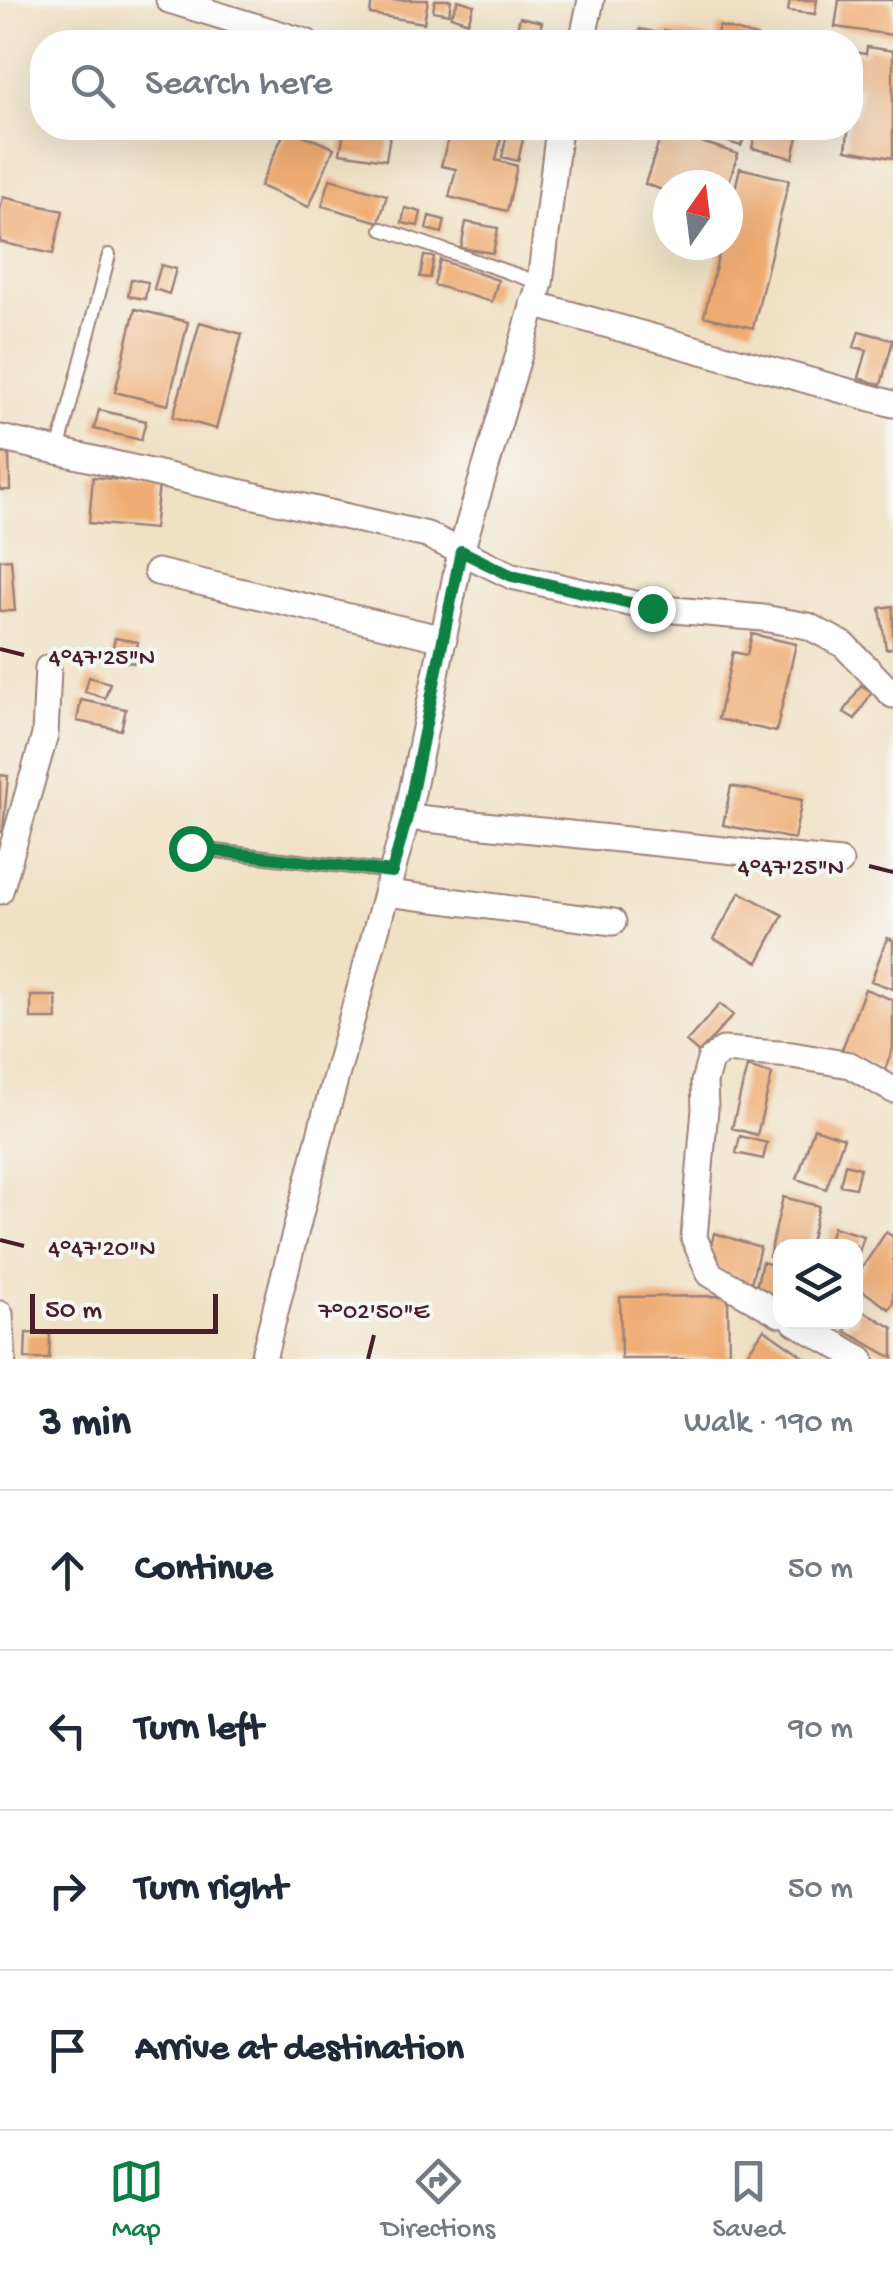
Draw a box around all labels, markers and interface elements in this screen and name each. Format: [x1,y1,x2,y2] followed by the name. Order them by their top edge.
[30,30,863,140] search box
[65,58,120,113] icon: search
[145,63,332,107] text: Search here
[653,170,743,260] north arrow
[630,586,676,632] route end
[49,645,155,674] text: 4°47'25"N
[169,826,215,872] route start
[738,855,844,884] text: 4°47'25"N
[48,1236,156,1265] text: 4°47'20"N
[773,1239,863,1329] map controls
[773,1239,863,1329] button: layers
[30,1289,218,1334] scale bar
[45,1295,102,1328] text: 50 m
[318,1299,431,1328] text: 7°02'50"E
[40,1400,131,1449] text: 3 min
[684,1405,853,1443] text: Walk · 190 m
[40,1543,95,1598] icon: ahead
[135,1548,273,1592] text: Continue
[788,1551,853,1589] text: 50 m
[40,1703,95,1758] icon: left
[135,1708,263,1752] text: Turn left
[789,1711,853,1749] text: 90 m
[40,1863,95,1918] icon: right
[135,1868,287,1912] text: Turn right
[788,1871,853,1909] text: 50 m
[40,2023,95,2078] icon: arrive
[135,2028,464,2072] text: Arrive at destination
[109,2154,164,2247] tab: Map
[381,2154,495,2247] tab: Directions
[712,2154,784,2247] tab: Saved

